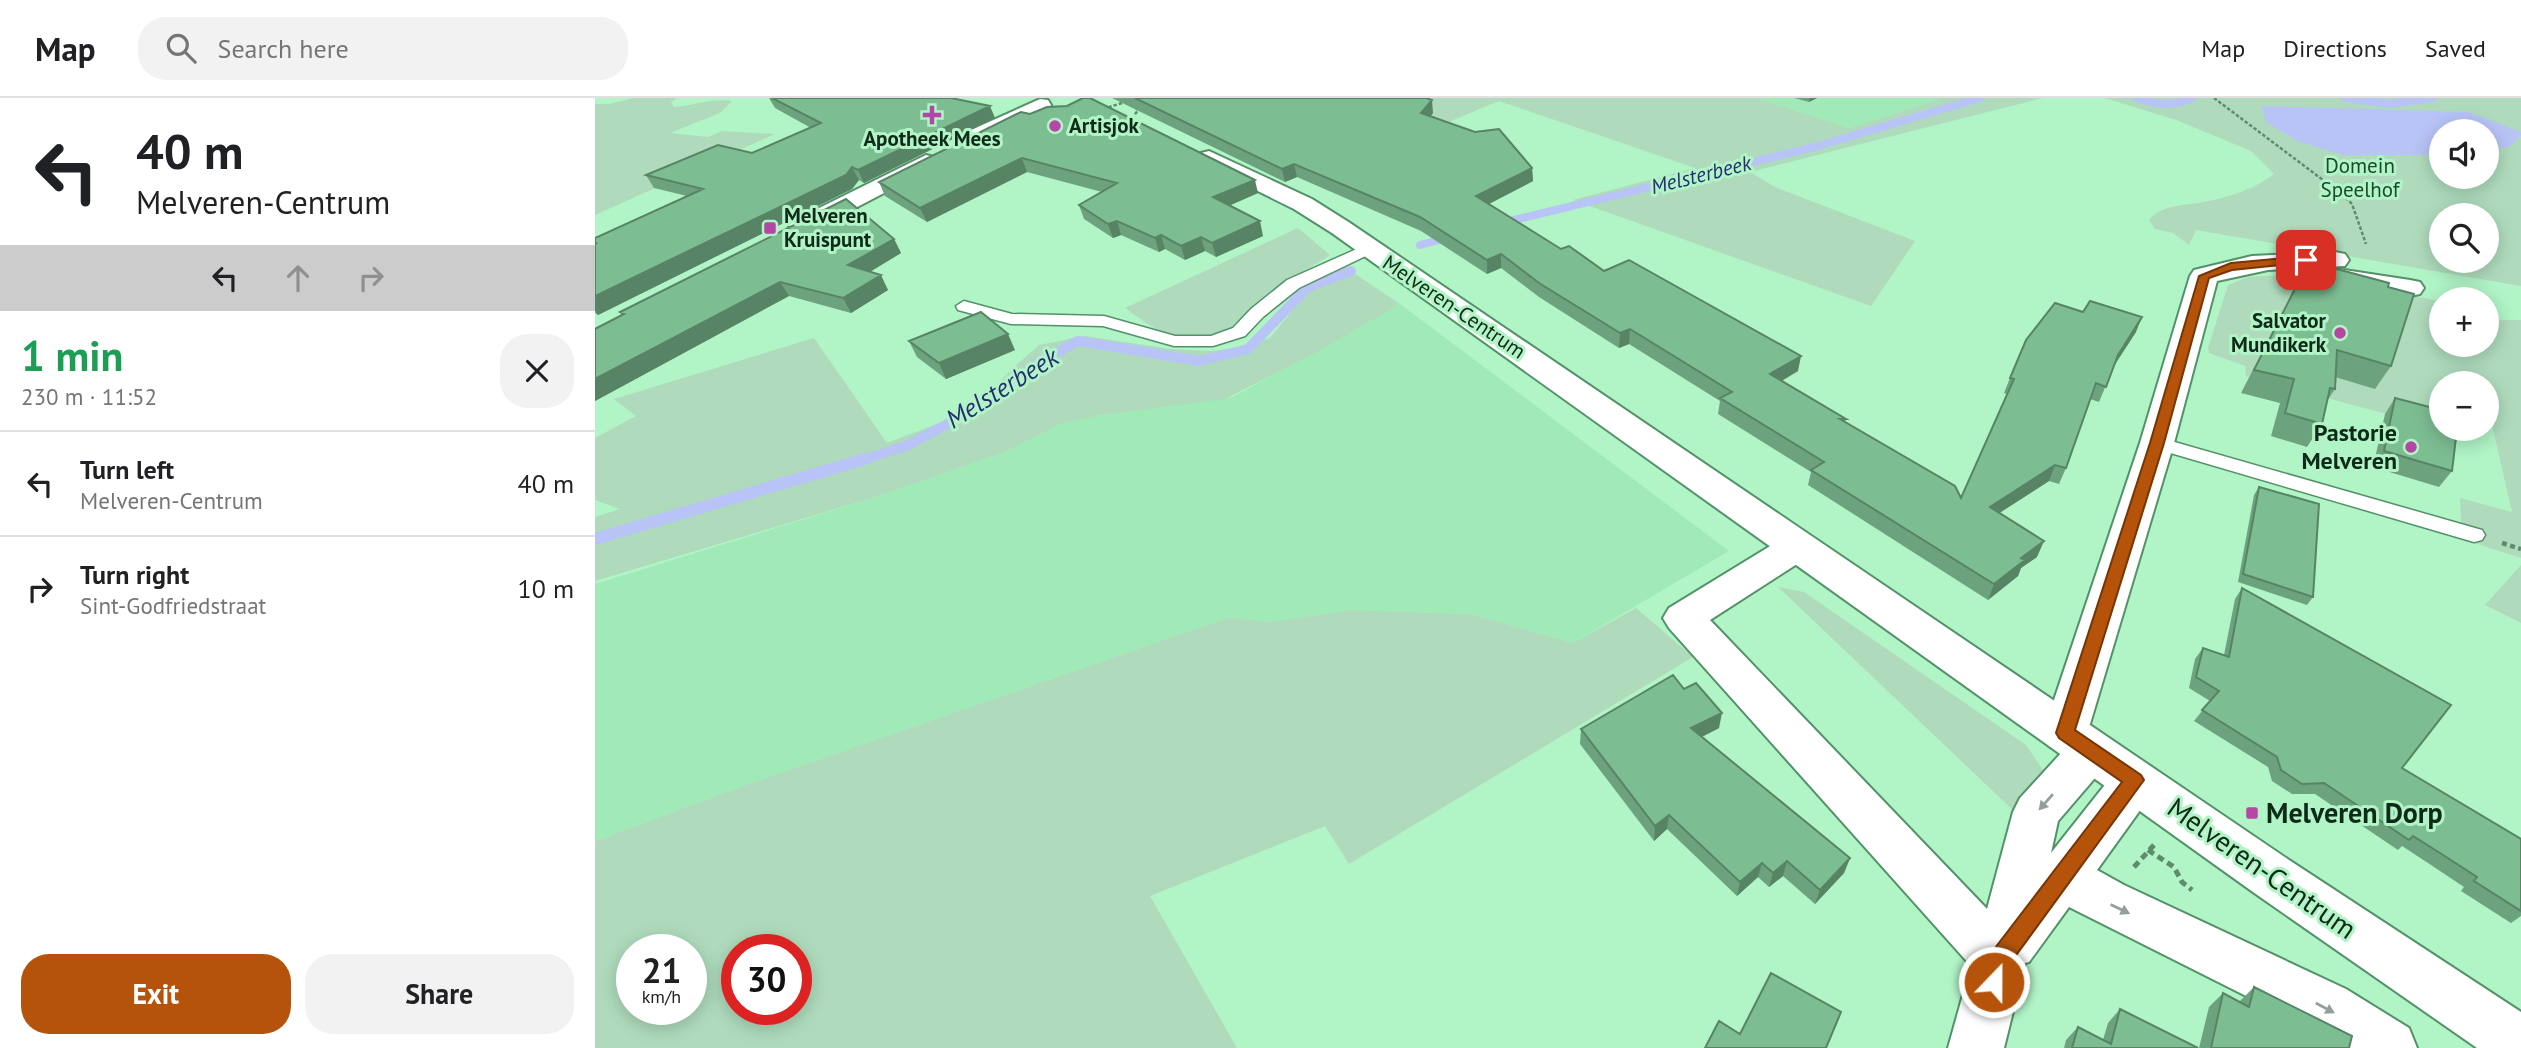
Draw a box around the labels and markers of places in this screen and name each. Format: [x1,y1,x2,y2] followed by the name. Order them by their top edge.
[924,107,940,123] marker: Apotheek Mees
[1069,112,1139,139] place label: Artisjok
[1047,118,1063,134] marker: Artisjok
[863,125,1001,152] place label: Apotheek Mees
[784,202,872,253] place label: Melveren Kruispunt
[762,220,778,236] marker: Melveren Kruispunt
[2276,230,2336,290] pin
[2231,307,2327,358] place label: Salvator Mundikerk
[2332,325,2348,341] marker: Salvator Mundikerk
[2301,417,2397,476] place label: Pastorie Melveren
[2403,439,2419,455] marker: Pastorie Melveren
[2266,794,2443,831] place label: Melveren Dorp
[2244,805,2260,821] marker: Melveren Dorp

